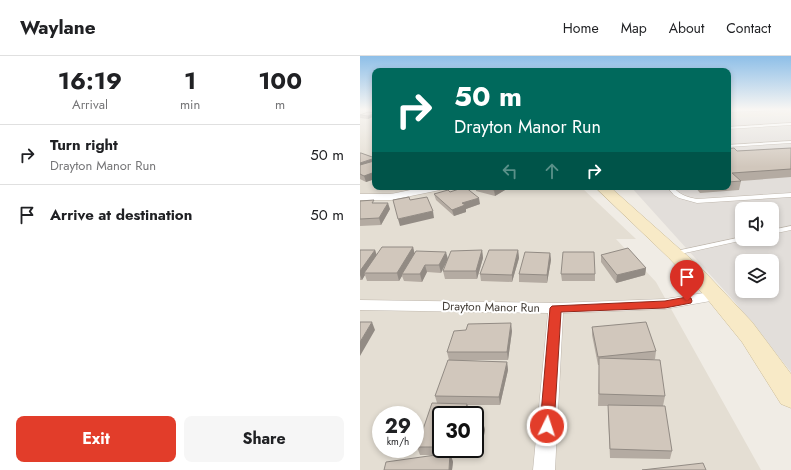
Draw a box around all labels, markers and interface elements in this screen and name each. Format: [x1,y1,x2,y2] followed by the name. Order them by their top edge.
[20,14,96,41] text: Waylane
[563,18,599,38] text: Home
[621,18,647,38] text: Map
[669,18,704,38] text: About
[726,18,771,38] text: Contact
[58,63,122,98] text: 16:19
[184,63,196,98] text: 1
[258,63,302,98] text: 100
[454,76,522,117] text: 50 m
[388,84,440,136] icon: right
[72,95,108,114] text: Arrival
[180,95,200,114] text: min
[275,95,285,114] text: m
[454,114,601,140] text: Drayton Manor Run
[50,134,118,156] text: Turn right
[16,144,38,166] icon: right
[310,144,344,166] text: 50 m
[50,156,156,175] text: Drayton Manor Run
[499,160,521,182] icon: left
[541,160,563,182] icon: ahead
[583,160,605,182] icon: right
[735,202,779,298] map controls
[735,202,779,246] button: sound
[16,204,38,226] icon: arrive
[50,204,192,226] text: Arrive at destination
[310,204,344,226] text: 50 m
[735,254,779,298] button: layers
[670,260,704,301] pin
[676,266,698,288] icon: arrive
[442,297,540,317] street label: Drayton Manor Run
[526,405,568,447] position arrow
[432,406,484,458] speed limit sign: 30
[385,412,411,441] text: 29
[16,416,176,462] button: Exit
[184,416,344,462] button: Share
[387,434,409,449] text: km/h

